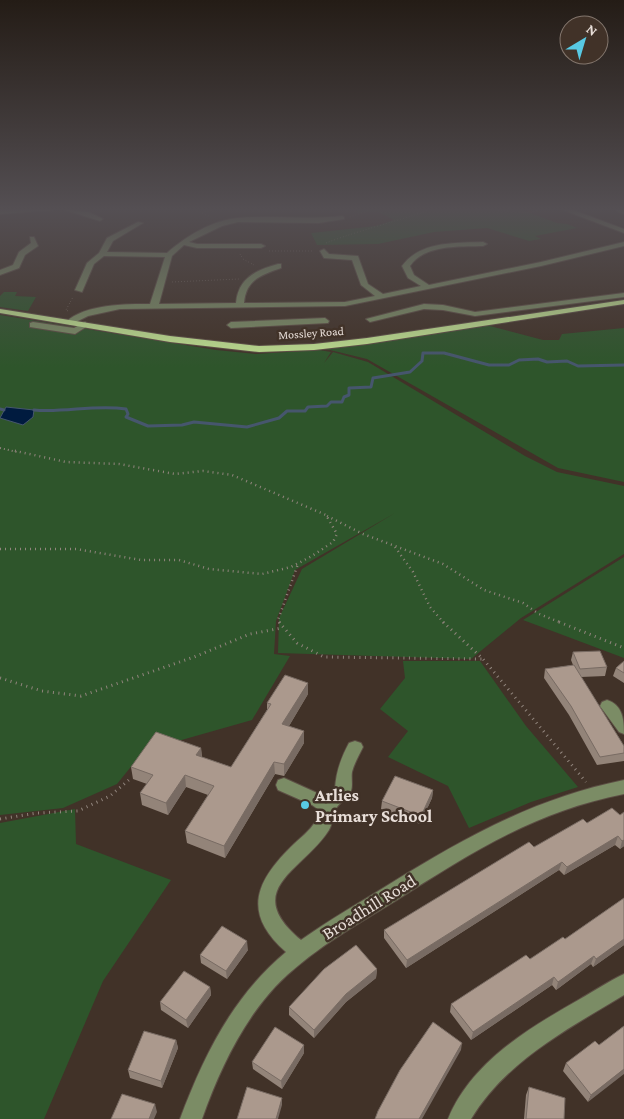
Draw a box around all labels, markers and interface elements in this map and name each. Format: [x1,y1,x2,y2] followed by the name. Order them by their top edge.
[559,15,609,65] north arrow
[583,21,601,39] text: N
[278,324,345,342] street label: Mossley Road
[314,785,432,826] place label: Arlies Primary School
[299,799,311,811] marker: Arlies Primary School
[319,870,420,944] street label: Broadhill Road

